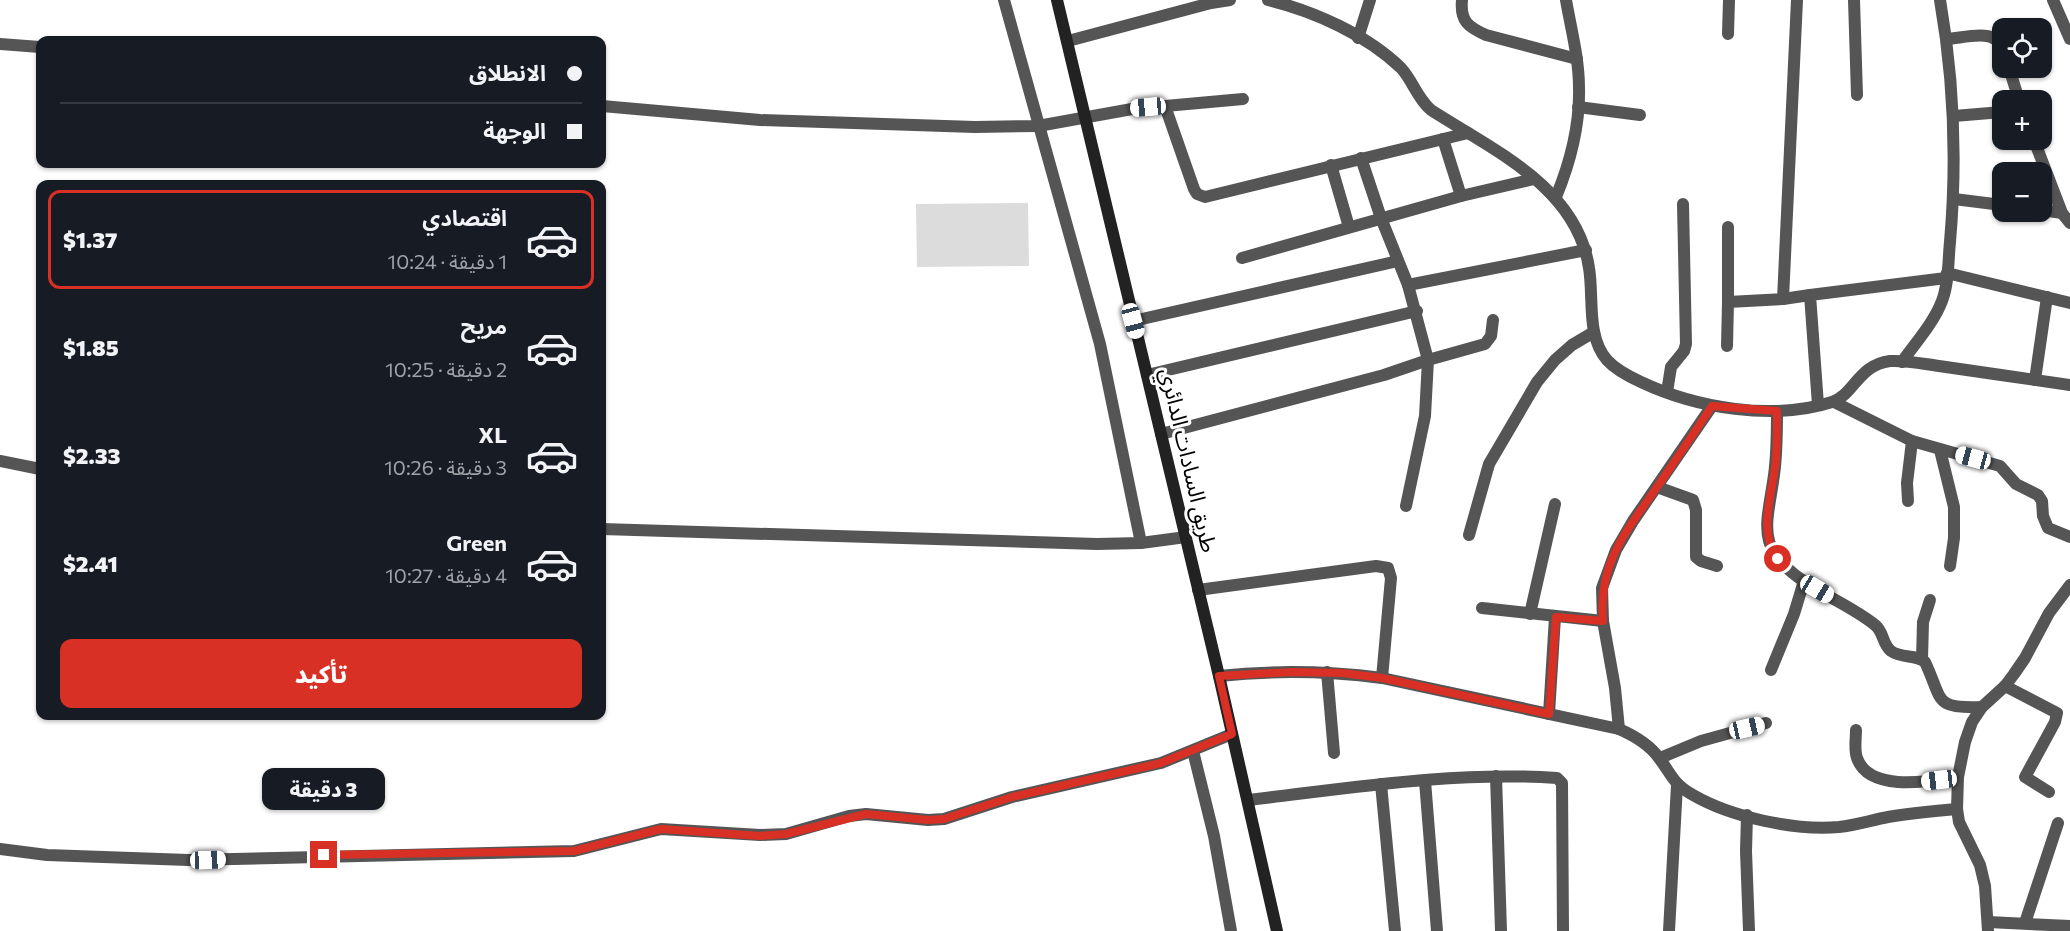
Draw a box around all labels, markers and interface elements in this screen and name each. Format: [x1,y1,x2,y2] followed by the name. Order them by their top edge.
[1992,18,2052,222] map controls
[1992,18,2052,78] button: locate
[469,59,546,86] text: الانطلاق
[1992,90,2052,150] button: +
[1129,96,1167,118] car
[483,117,546,144] text: الوجهة
[1992,162,2052,222] button: −
[422,204,507,231] text: اقتصادي
[525,213,579,267] icon: car
[63,226,117,253] text: $1.37
[388,249,507,273] text: 1 دقيقة · 10:24
[1120,301,1146,341] car
[461,312,507,339] text: مريح
[525,321,579,375] icon: car
[63,334,119,361] text: $1.85
[385,357,507,381] text: 2 دقيقة · 10:25
[1151,365,1224,556] street label: طريق السادات الدائري
[479,421,507,448] text: XL
[525,429,579,483] icon: car
[63,442,120,469] text: $2.33
[1953,445,1993,471] car
[384,455,507,479] text: 3 دقيقة · 10:26
[446,529,507,556] text: Green
[525,537,579,591] icon: car
[1764,545,1791,572] route start
[63,550,118,577] text: $2.41
[385,563,507,587] text: 4 دقيقة · 10:27
[1797,572,1837,606] car
[60,639,582,708] button: تأكيد
[1727,715,1767,741] car
[262,768,386,810] callout: 3 دقيقة
[1920,769,1958,791] car
[290,777,357,801] text: 3 دقيقة
[310,841,337,868] route end
[190,850,226,870] car

